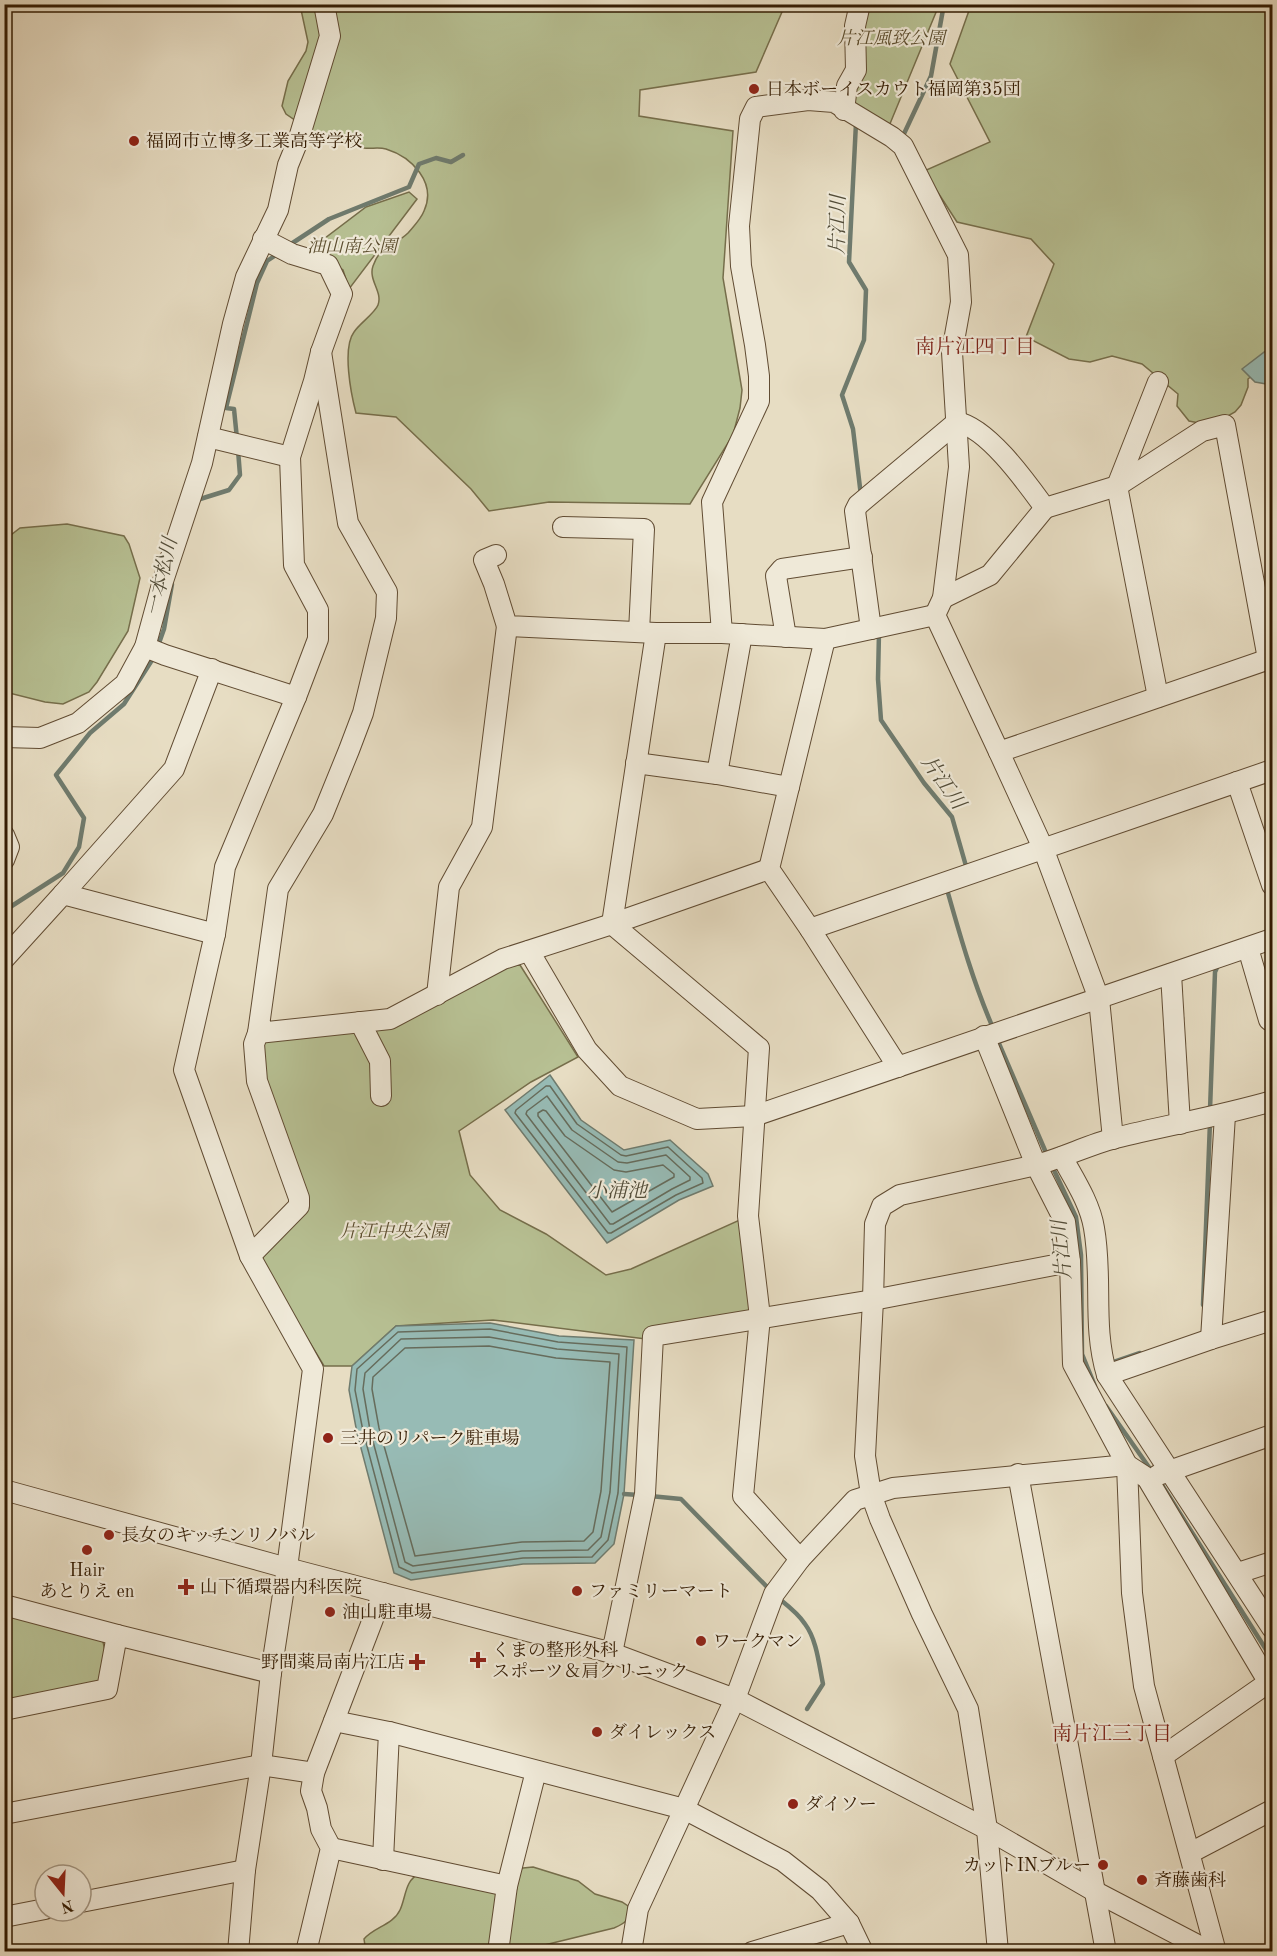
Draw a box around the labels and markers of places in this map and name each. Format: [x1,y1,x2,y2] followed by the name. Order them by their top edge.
[766,79,1021,99] place label: 日本ボーイスカウト福岡第35団
[747,82,761,96] marker: 日本ボーイスカウト福岡第35団
[146,131,362,151] place label: 福岡市立博多工業高等学校
[127,134,141,148] marker: 福岡市立博多工業高等学校
[340,1428,519,1448] place label: 三井のリパーク駐車場
[321,1431,335,1445] marker: 三井のリパーク駐車場
[121,1525,316,1545] place label: 長女のキッチンリノバル
[102,1528,116,1542] marker: 長女のキッチンリノバル
[80,1543,94,1557] marker: Hair あとりえ en
[39,1562,135,1601] place label: Hair あとりえ en
[200,1577,362,1597] place label: 山下循環器内科医院
[177,1578,195,1596] marker: 山下循環器内科医院
[589,1583,733,1601] place label: ファミリーマート
[570,1584,584,1598] marker: ファミリーマート
[342,1602,432,1622] place label: 油山駐車場
[323,1605,337,1619] marker: 油山駐車場
[713,1633,803,1651] place label: ワークマン
[694,1634,708,1648] marker: ワークマン
[492,1640,688,1681] place label: くまの整形外科 スポーツ＆肩クリニック
[469,1651,487,1669] marker: くまの整形外科 スポーツ＆肩クリニック
[261,1652,405,1672] place label: 野間薬局南片江店
[410,1655,424,1669] marker: 野間薬局南片江店
[609,1723,716,1742] place label: ダイレックス
[590,1725,604,1739] marker: ダイレックス
[805,1795,877,1814] place label: ダイソー
[786,1797,800,1811] marker: ダイソー
[963,1856,1091,1875] place label: カットINブルー
[1096,1858,1110,1872] marker: カットINブルー
[1154,1870,1226,1890] place label: 斉藤歯科
[1135,1873,1149,1887] marker: 斉藤歯科

